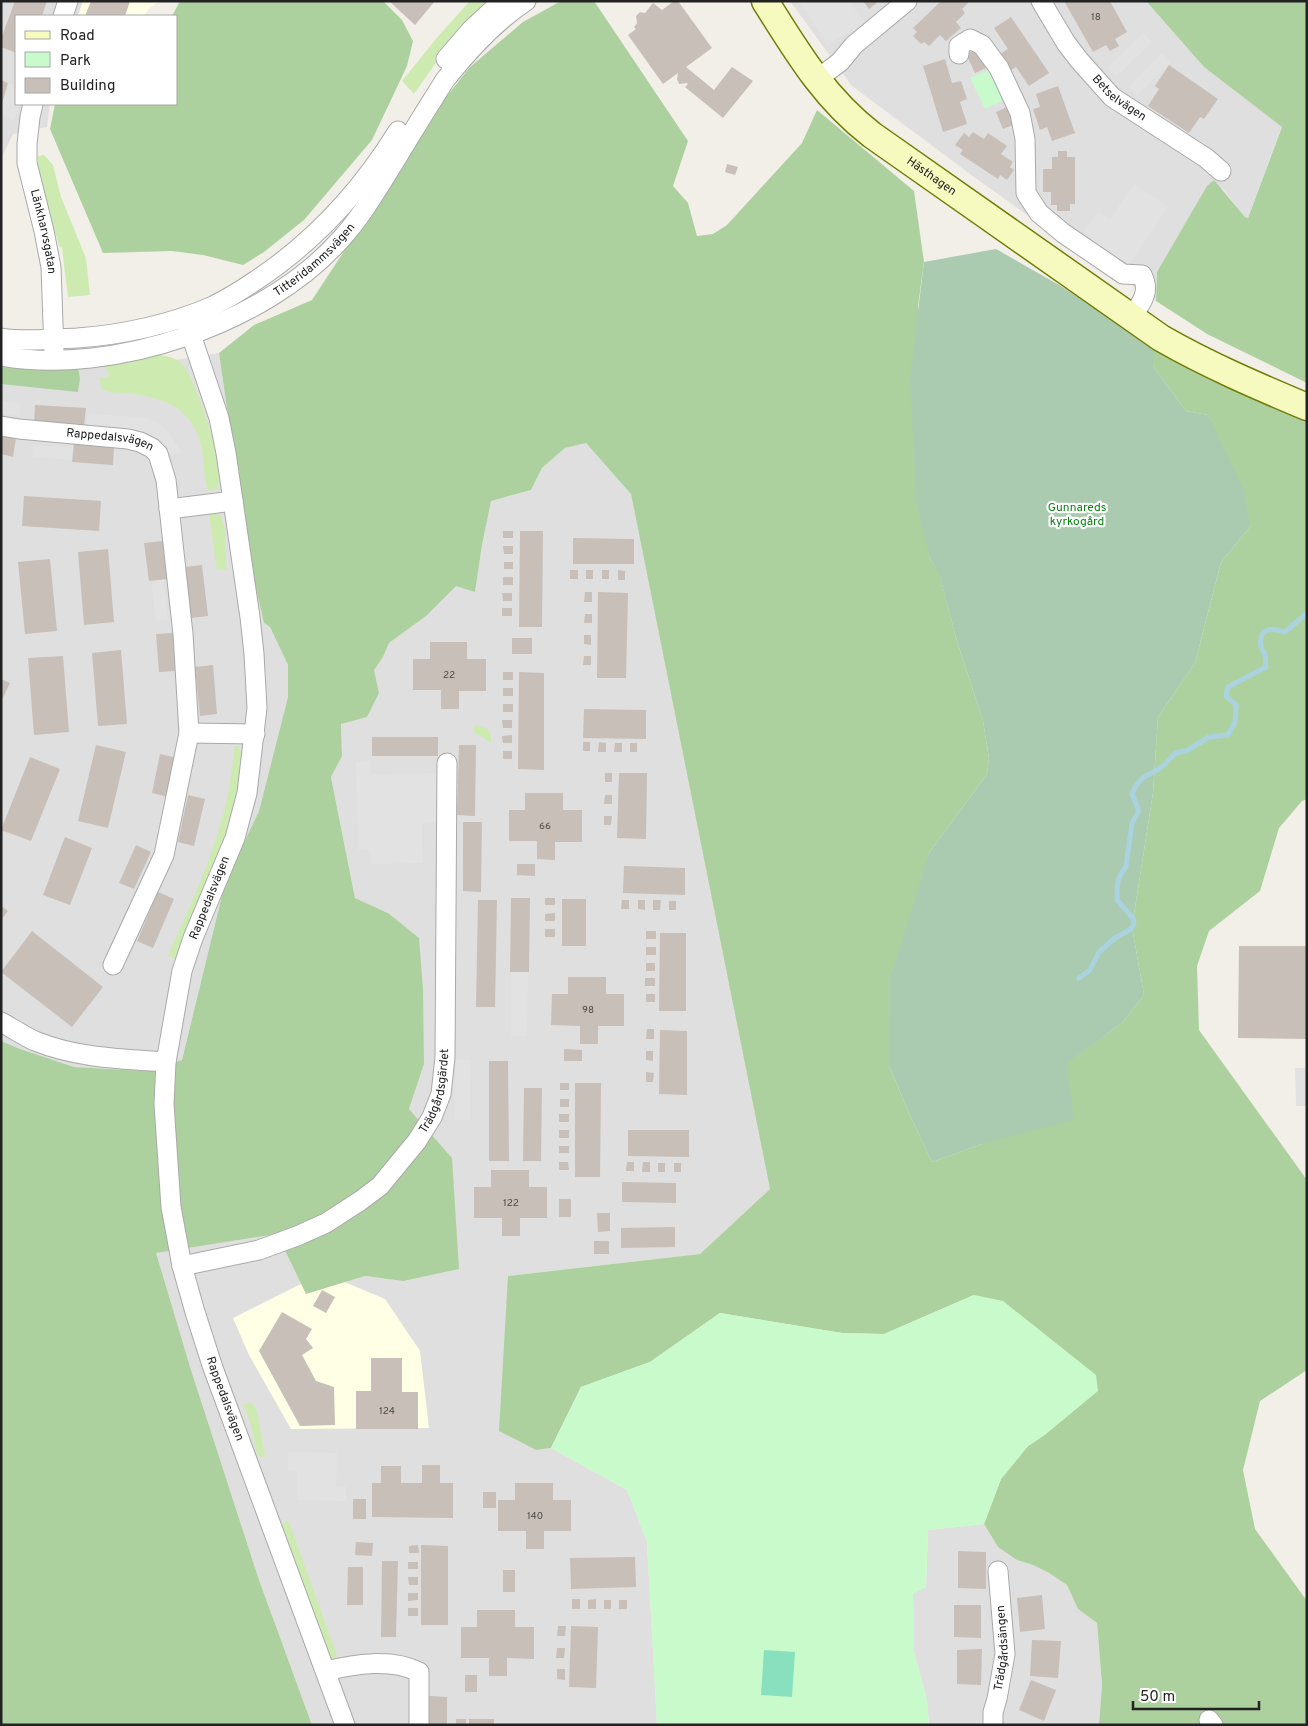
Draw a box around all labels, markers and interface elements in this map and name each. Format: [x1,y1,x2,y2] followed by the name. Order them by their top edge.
[1091,11,1101,24] house number: 18
[15,15,178,105] legend
[60,27,95,46] text: Road
[60,52,91,71] text: Park
[1088,72,1149,125] street label: Betselvägen
[60,77,115,96] text: Building
[903,154,959,200] street label: Hästhagen
[26,188,59,274] street label: Länkharvsgatan
[271,220,359,301] street label: Titteridammsvägen
[65,425,156,456] street label: Rappedalsvägen
[1048,500,1106,530] park label: Gunnareds kyrkogård
[443,669,455,682] house number: 22
[539,820,551,833] house number: 66
[186,854,234,942] street label: Rappedalsvägen
[582,1004,594,1017] house number: 98
[416,1049,453,1137] street label: Trädgårdsgärdet
[503,1197,519,1210] house number: 122
[202,1355,247,1443] street label: Rappedalsvägen
[379,1405,395,1418] house number: 124
[527,1510,543,1523] house number: 140
[991,1605,1013,1692] street label: Trädgårdsängen
[1133,1678,1259,1710] scale bar
[1140,1688,1175,1707] text: 50 m

